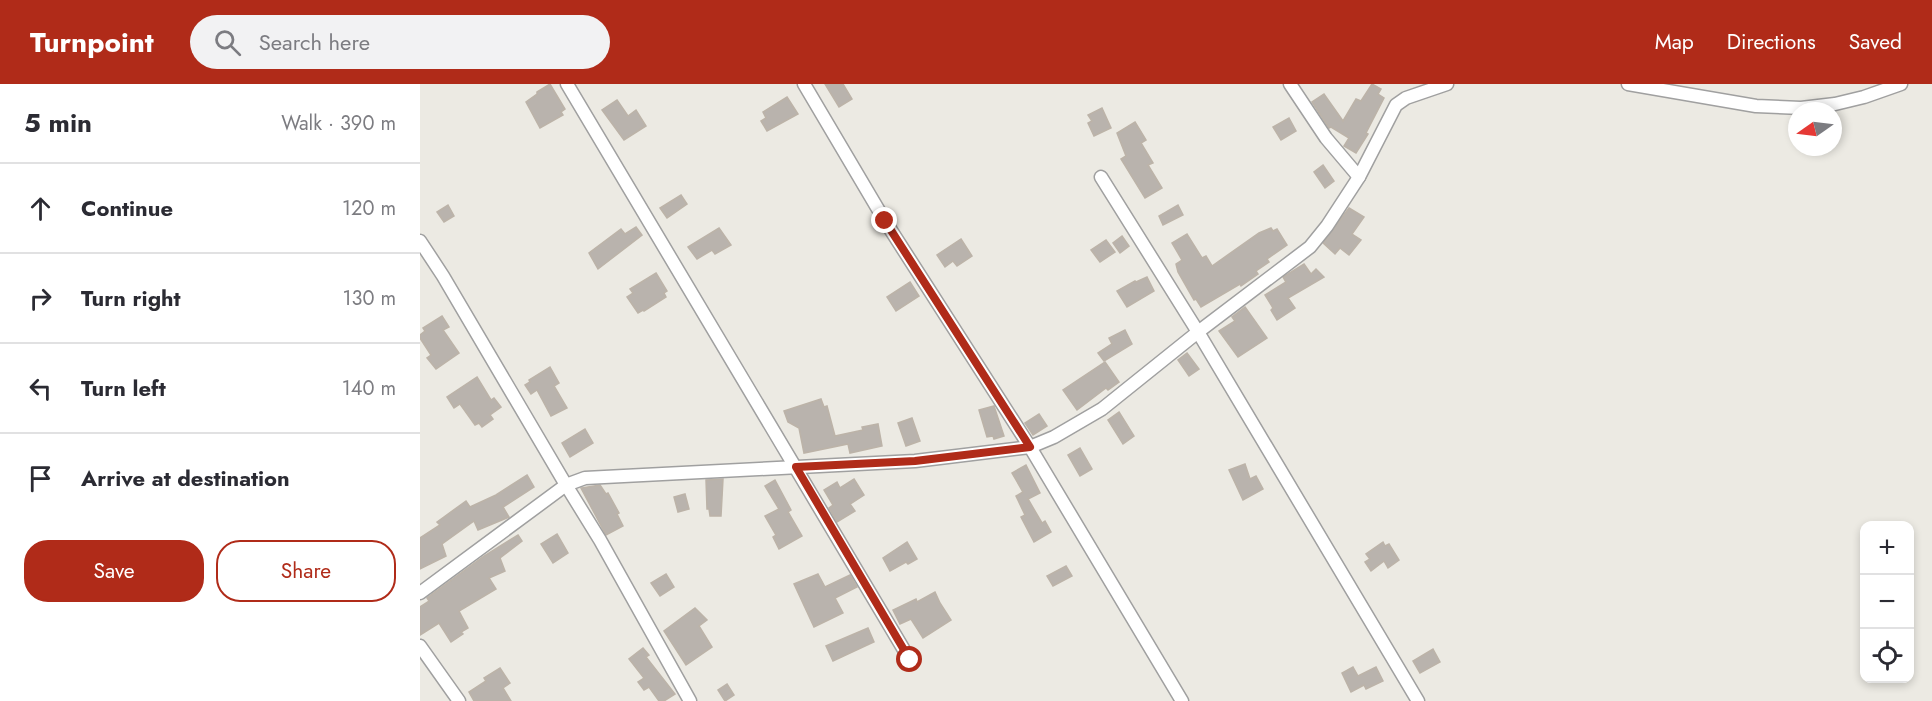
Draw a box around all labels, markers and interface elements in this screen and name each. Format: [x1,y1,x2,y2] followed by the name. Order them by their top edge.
[190,15,610,69] search box
[30,22,154,63] text: Turnpoint
[211,26,244,59] icon: search
[259,26,370,58] text: Search here
[1655,27,1694,57] text: Map
[1727,27,1816,57] text: Directions
[1849,27,1902,57] text: Saved
[1788,102,1842,156] north arrow
[24,104,92,142] text: 5 min
[281,109,396,138] text: Walk · 390 m
[24,192,57,225] icon: ahead
[81,192,173,224] text: Continue
[342,194,396,223] text: 120 m
[871,207,897,233] route end
[24,282,57,315] icon: right
[81,282,181,314] text: Turn right
[342,284,396,313] text: 130 m
[24,372,57,405] icon: left
[81,372,166,404] text: Turn left
[342,374,396,403] text: 140 m
[24,462,57,495] icon: arrive
[81,462,290,494] text: Arrive at destination
[1860,521,1914,683] map controls
[1860,521,1914,575] button: +
[24,540,204,602] button: Save
[216,540,396,602] button: Share
[1860,575,1914,629] button: −
[1860,629,1914,683] button: locate
[896,646,922,672] route start

